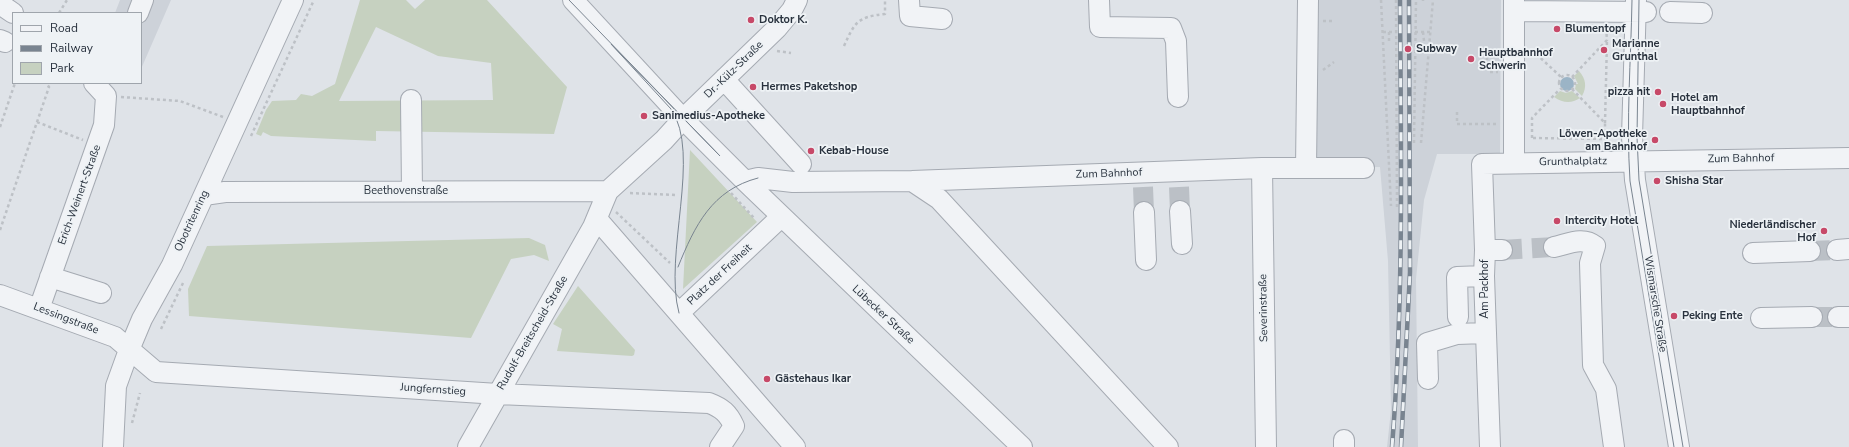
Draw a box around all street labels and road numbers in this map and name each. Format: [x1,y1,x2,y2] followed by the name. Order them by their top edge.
[702,39,766,101] street label: Dr.-Külz-Straße
[56,143,104,247] street label: Erich-Weinert-Straße
[1708,152,1774,166] street label: Zum Bahnhof
[1539,155,1607,169] street label: Grunthalplatz
[1076,166,1142,182] street label: Zum Bahnhof
[364,184,448,198] street label: Beethovenstraße
[172,188,212,254] street label: Obotritenring
[685,242,755,308] street label: Platz der Freiheit
[1641,255,1669,353] street label: Wismarsche Straße
[1478,259,1492,319] street label: Am Packhof
[495,273,571,393] street label: Rudolf-Breitscheid-Straße
[1257,274,1271,342] street label: Severinstraße
[849,283,917,347] street label: Lübecker Straße
[31,300,101,338] street label: Lessingstraße
[400,381,466,399] street label: Jungfernstieg

